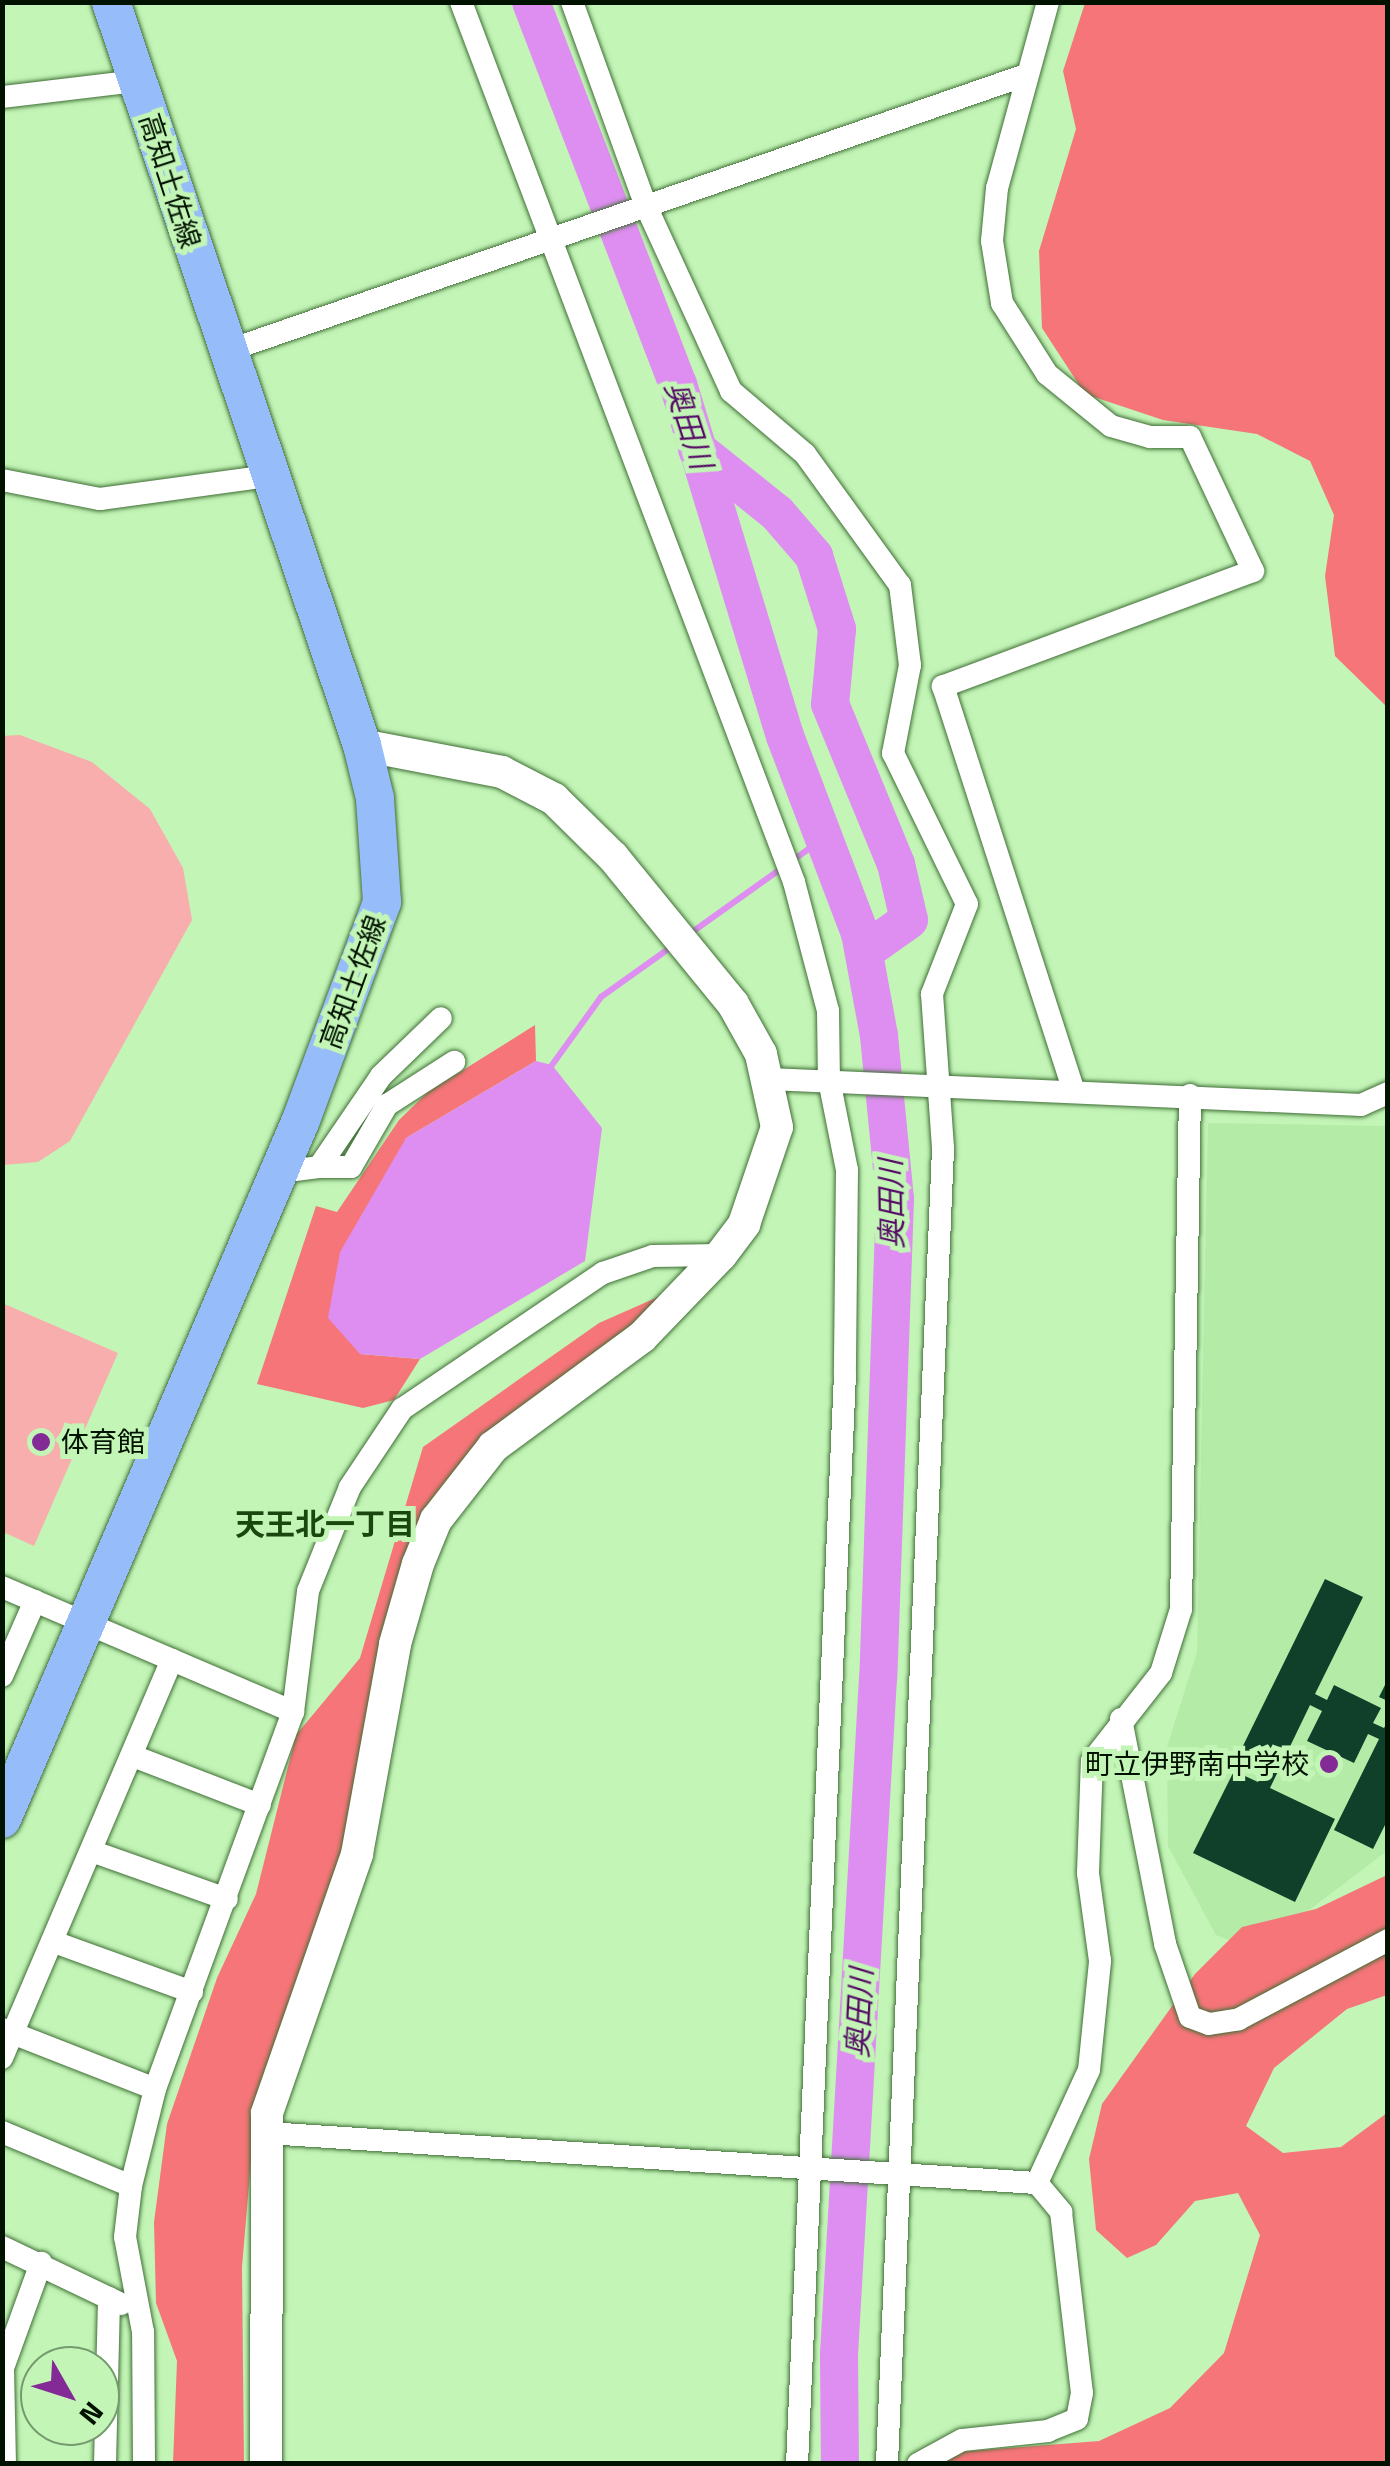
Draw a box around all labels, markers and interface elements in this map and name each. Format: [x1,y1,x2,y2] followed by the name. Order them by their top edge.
[132,109,208,253] street label: 高知土佐線
[658,377,720,473] water label: 奥田川
[313,910,393,1054] street label: 高知土佐線
[872,1159,910,1249] water label: 奥田川
[61,1425,145,1459] place label: 体育館
[30,1431,52,1453] marker: 体育館
[235,1506,415,1542] district label: 天王北一丁目
[1085,1747,1309,1781] place label: 町立伊野南中学校
[1318,1753,1340,1775] marker: 町立伊野南中学校
[839,1967,879,2059] water label: 奥田川
[20,2346,120,2446] north arrow
[69,2393,115,2435] text: N

